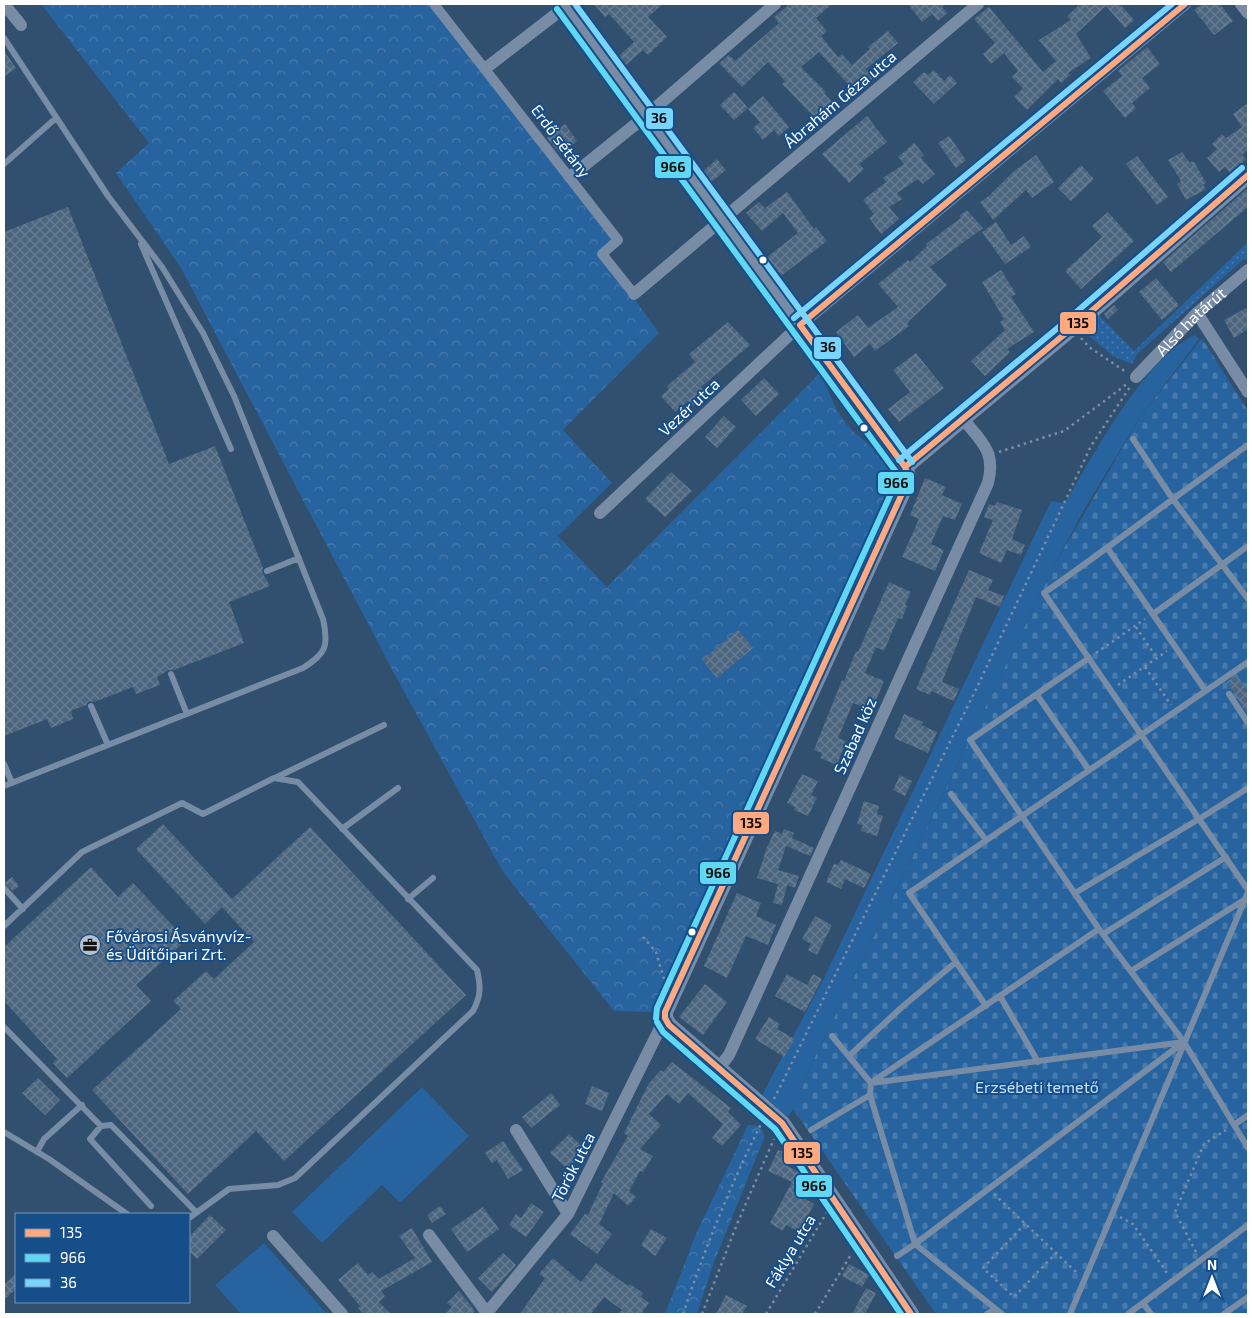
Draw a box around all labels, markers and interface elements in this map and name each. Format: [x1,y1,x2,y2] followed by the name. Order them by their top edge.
[780,46,900,151] street label: Ábrahám Géza utca
[528,100,595,181] street label: Erdő sétány
[645,107,674,130] line badge: 36
[651,109,667,126] text: 36
[654,155,692,179] line badge: 966
[661,158,685,175] text: 966
[758,255,768,265] unlabelled marker
[1151,283,1229,359] street label: Alsó határút
[1059,311,1097,335] line badge: 135
[1067,314,1089,331] text: 135
[813,336,842,360] line badge: 36
[820,338,836,355] text: 36
[654,374,723,439] street label: Vezér utca
[859,423,869,433] unlabelled marker
[877,471,915,495] line badge: 966
[884,474,908,491] text: 966
[829,695,880,777] street label: Szabad köz
[732,811,770,835] line badge: 135
[740,814,762,831] text: 135
[699,861,737,885] line badge: 966
[706,864,730,881] text: 966
[106,926,252,963] place label: Fővárosi Ásványvíz- és Üdítőipari Zrt.
[687,927,697,937] unlabelled marker
[78,933,102,957] office icon: Fővárosi Ásványvíz- és Üdítőipari Zrt.
[975,1077,1099,1096] park label: Erzsébeti temető
[547,1129,598,1205] street label: Török utca
[783,1141,821,1165] line badge: 135
[791,1144,813,1161] text: 135
[795,1174,833,1198] line badge: 966
[802,1177,826,1194] text: 966
[760,1211,819,1291] street label: Fáklya utca
[15,1213,190,1303] legend
[60,1223,82,1241] text: 135
[60,1248,86,1266] text: 966
[1187,1253,1237,1303] north arrow
[1207,1256,1217,1273] text: N
[60,1273,77,1291] text: 36

